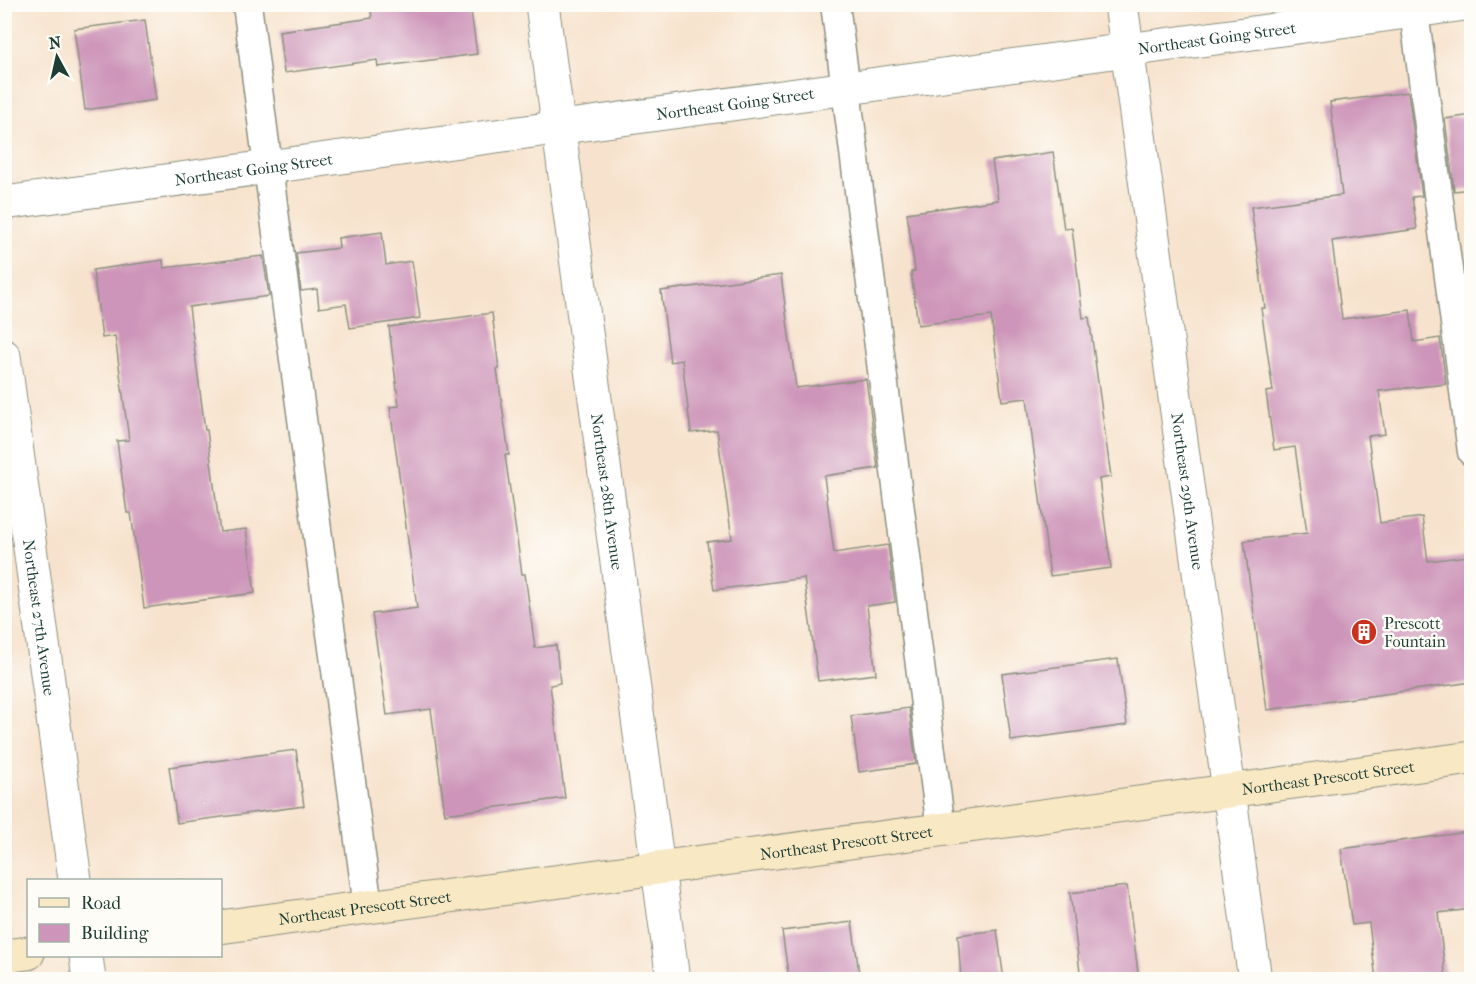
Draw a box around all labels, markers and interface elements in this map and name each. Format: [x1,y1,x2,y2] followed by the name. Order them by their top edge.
[1137,18,1297,58] street label: Northeast Going Street
[27,27,87,87] north arrow
[48,32,63,53] text: N
[655,83,816,124] street label: Northeast Going Street
[173,149,334,189] street label: Northeast Going Street
[588,412,627,571] street label: Northeast 28th Avenue
[1168,412,1208,571] street label: Northeast 29th Avenue
[19,538,59,697] street label: Northeast 27th Avenue
[1384,614,1447,651] place label: Prescott Fountain
[1349,617,1379,647] building icon: Prescott Fountain
[1240,756,1416,799] street label: Northeast Prescott Street
[759,821,934,864] street label: Northeast Prescott Street
[27,879,222,957] legend
[277,886,453,929] street label: Northeast Prescott Street
[81,893,121,914] text: Road
[81,923,149,944] text: Building

